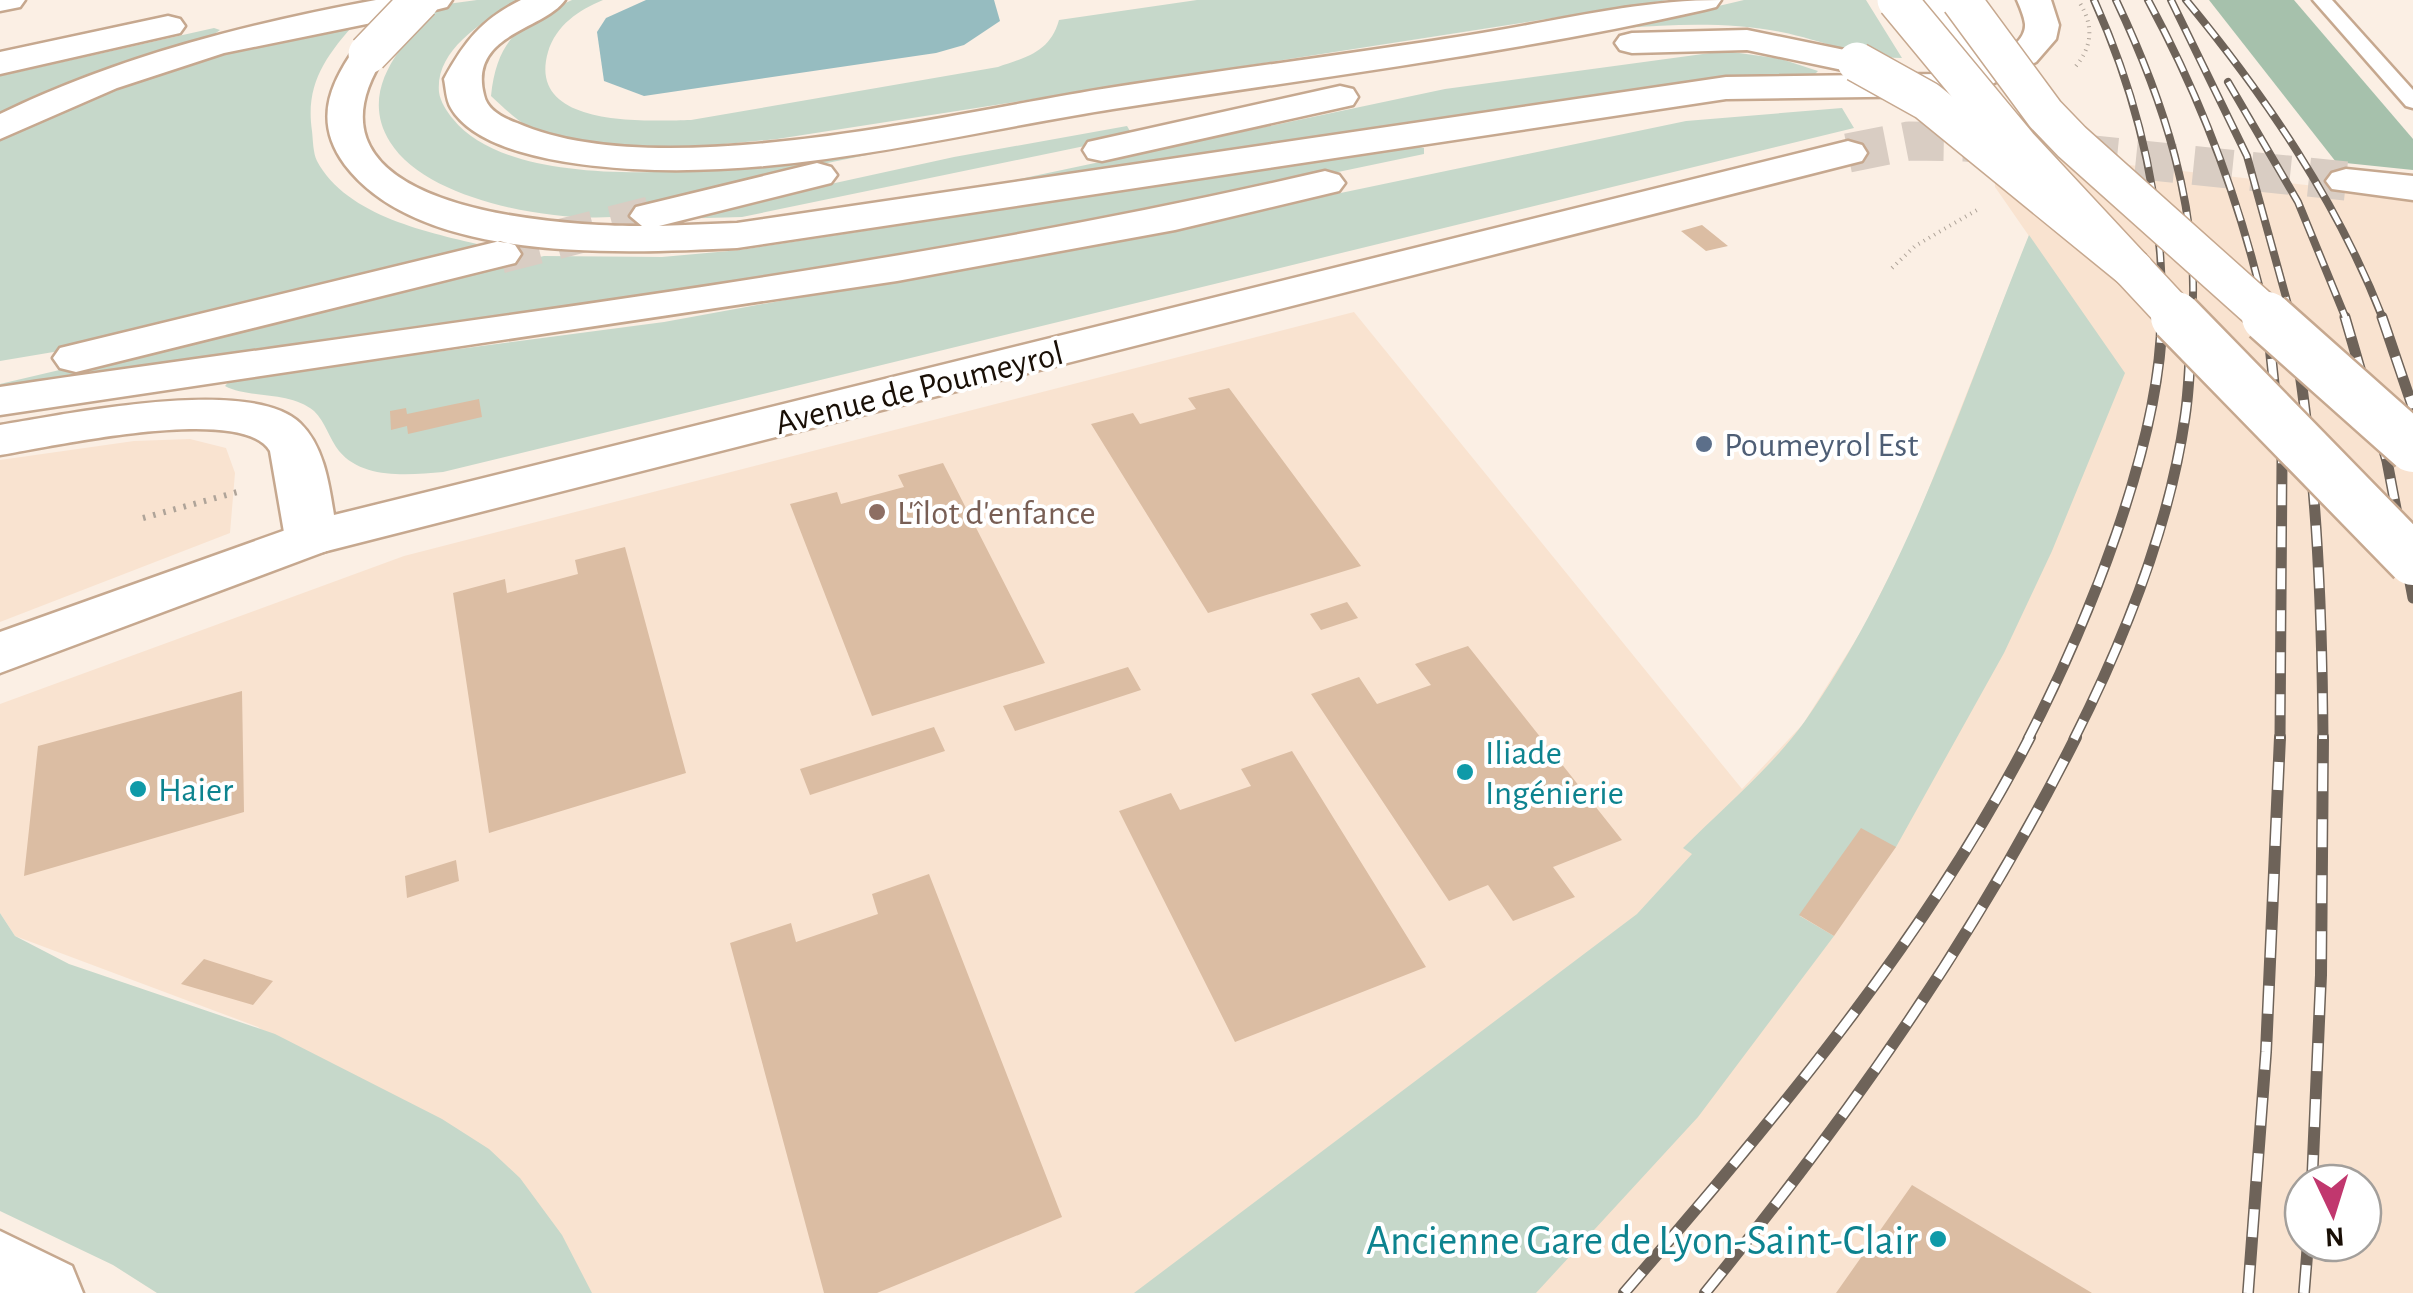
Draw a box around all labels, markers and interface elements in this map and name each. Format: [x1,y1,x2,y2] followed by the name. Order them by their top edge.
[772,336,1067,441] street label: Avenue de Poumeyrol
[1724,428,1918,463] place label: Poumeyrol Est
[1693,433,1715,455] marker: Poumeyrol Est
[897,496,1096,531] place label: L'îlot d'enfance
[866,501,888,523] marker: L'îlot d'enfance
[1485,736,1624,811] place label: Iliade Ingénierie
[1454,761,1476,783] marker: Iliade Ingénierie
[158,773,234,808] place label: Haier
[127,778,149,800] marker: Haier
[2283,1163,2383,1263] north arrow
[1366,1220,1918,1262] place label: Ancienne Gare de Lyon-Saint-Clair
[2324,1221,2345,1251] text: N
[1927,1228,1949,1250] marker: Ancienne Gare de Lyon-Saint-Clair

